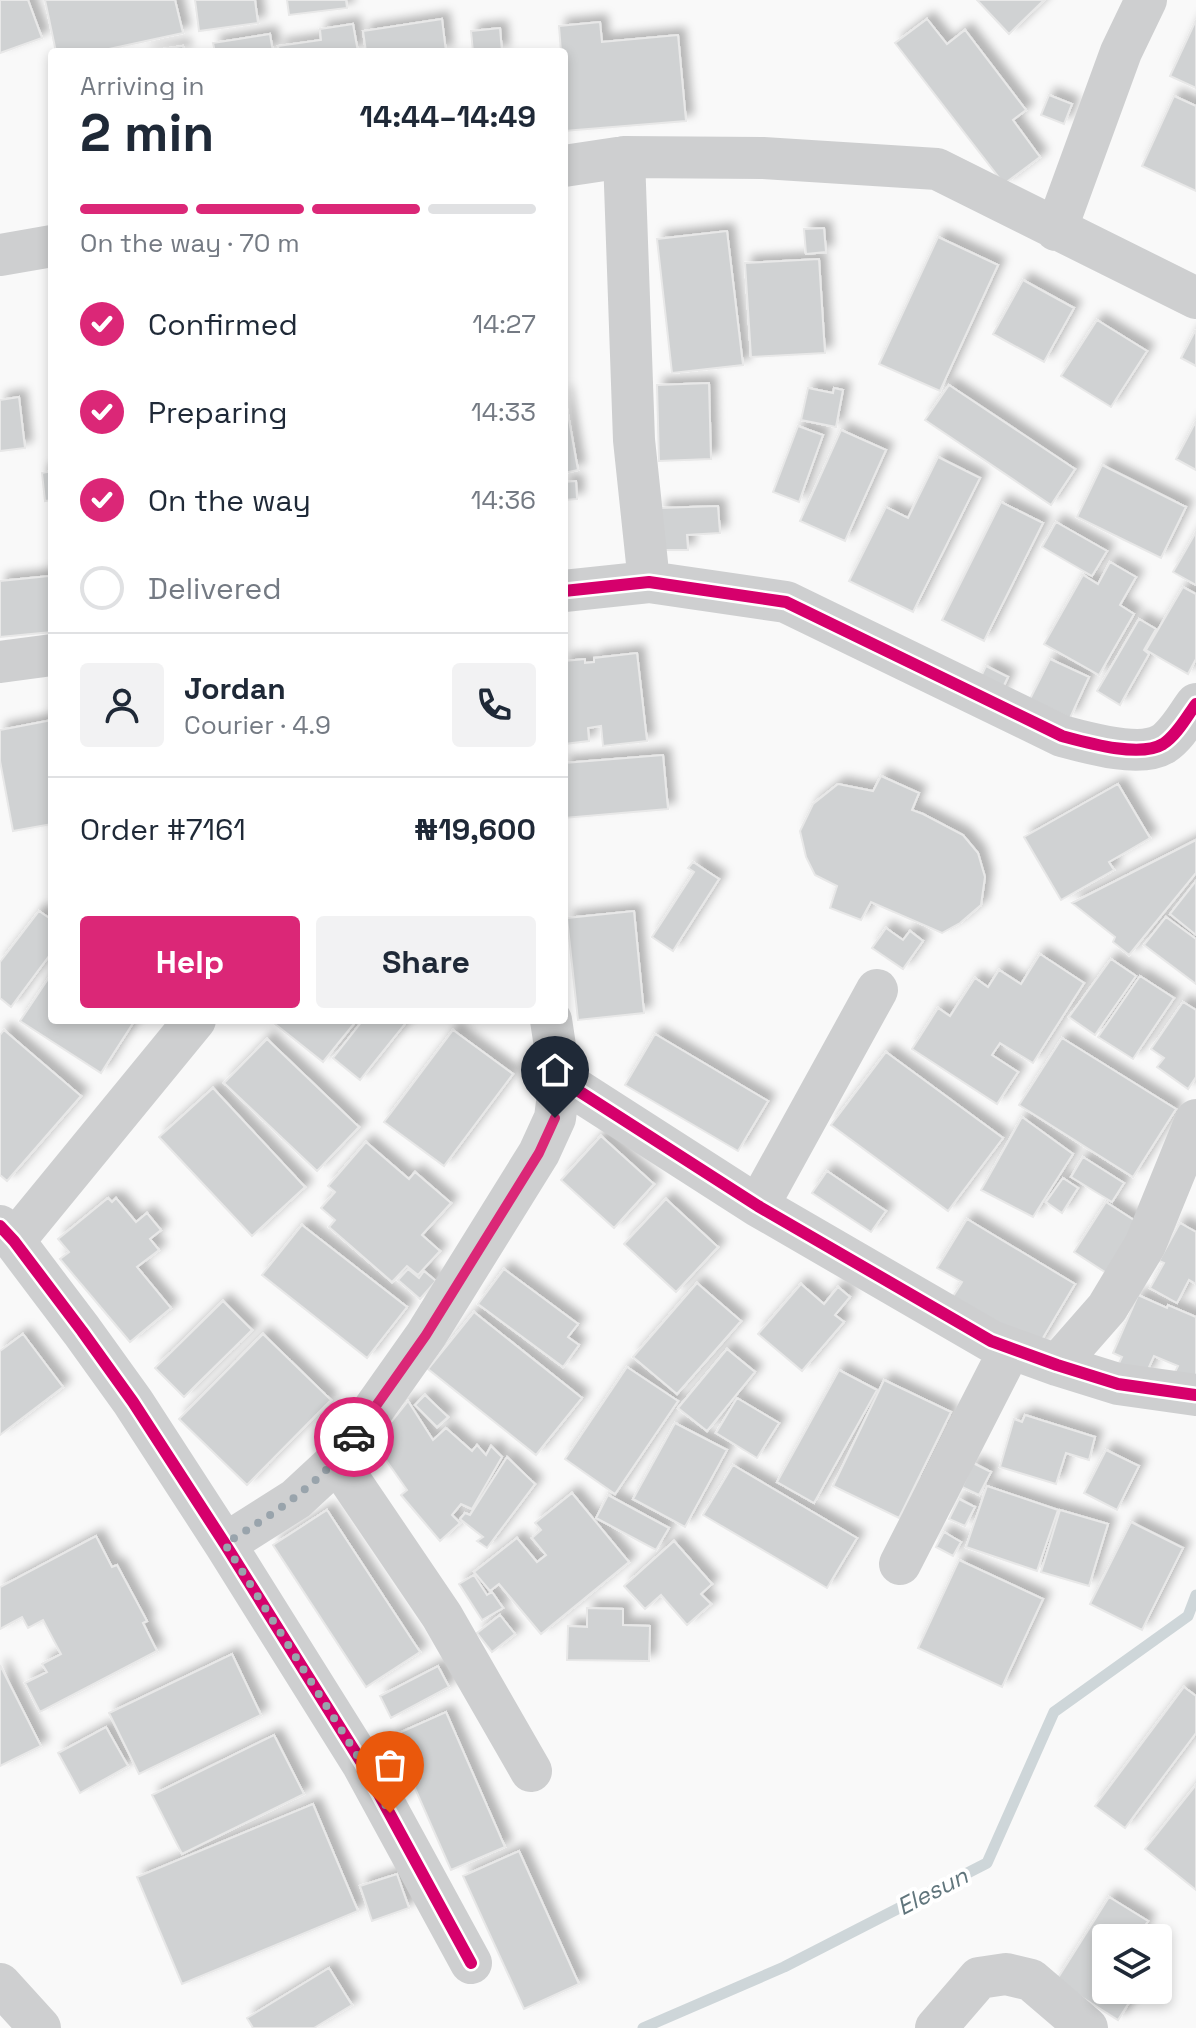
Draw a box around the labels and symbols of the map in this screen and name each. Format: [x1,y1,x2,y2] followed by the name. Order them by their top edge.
[521,1036,589,1118] pin
[314,1397,394,1477] courier
[356,1731,424,1813] pin
[891,1859,974,1922] water label: Elesun

